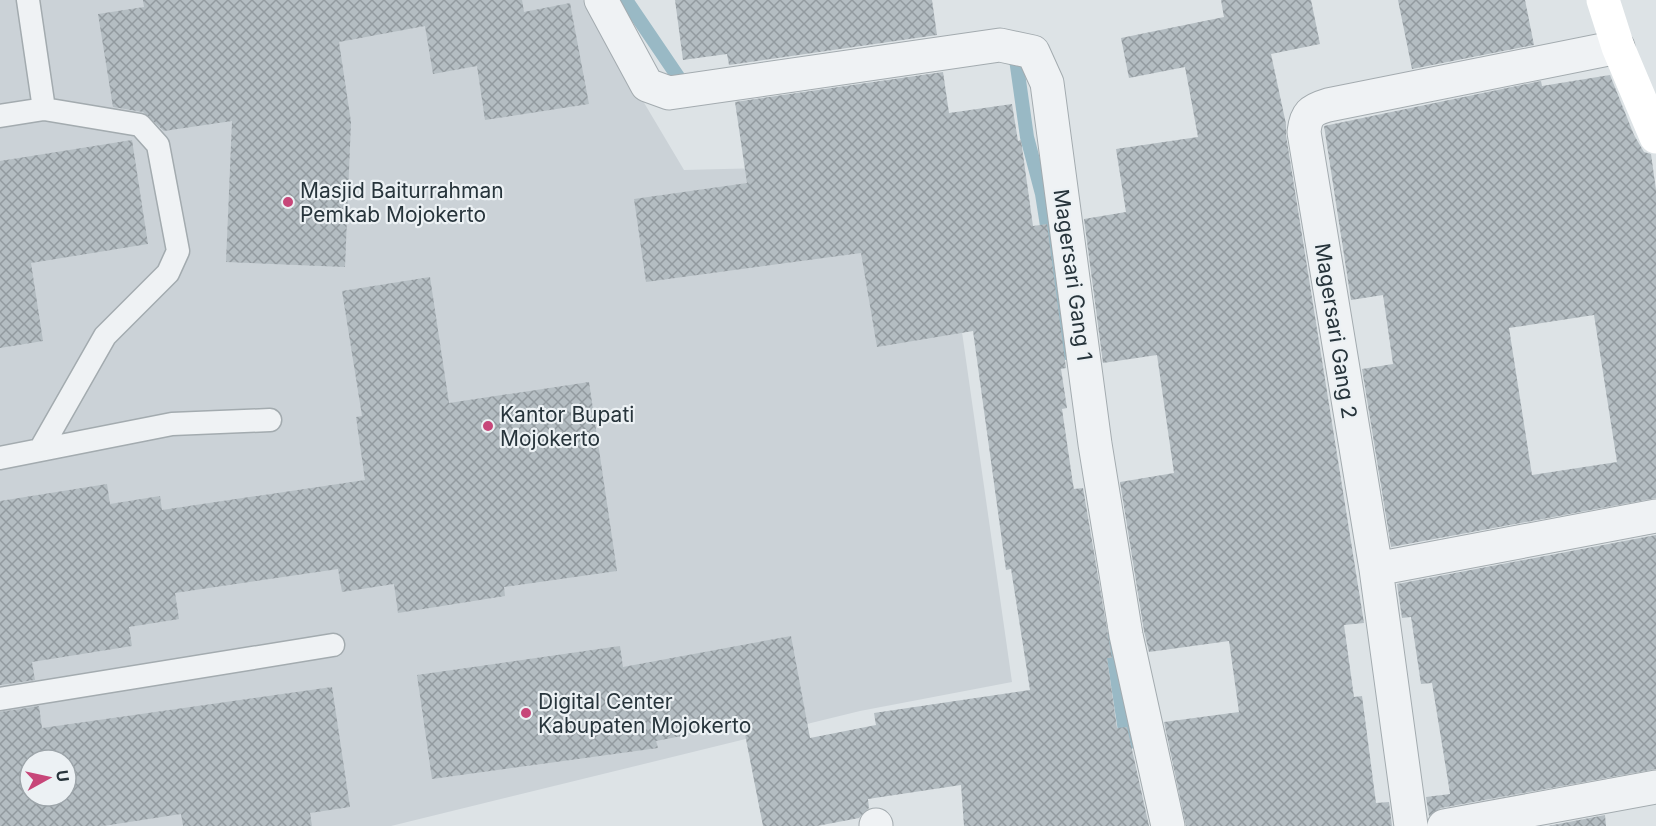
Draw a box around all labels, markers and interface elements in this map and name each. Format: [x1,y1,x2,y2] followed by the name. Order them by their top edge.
[300,178,504,227] place label: Masjid Baiturrahman Pemkab Mojokerto
[1049,188,1097,362] street label: Magersari Gang 1
[281,195,295,209] marker: Masjid Baiturrahman Pemkab Mojokerto
[1310,241,1362,421] street label: Magersari Gang 2
[500,402,634,451] place label: Kantor Bupati Mojokerto
[481,419,495,433] marker: Kantor Bupati Mojokerto
[538,689,751,738] place label: Digital Center Kabupaten Mojokerto
[519,706,533,720] marker: Digital Center Kabupaten Mojokerto
[18,748,78,808] north arrow
[52,769,74,783] text: U

